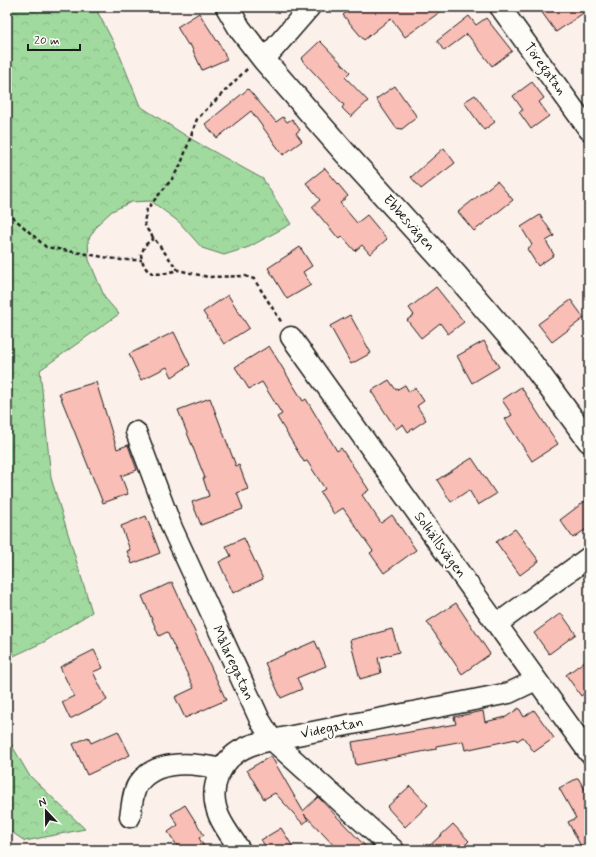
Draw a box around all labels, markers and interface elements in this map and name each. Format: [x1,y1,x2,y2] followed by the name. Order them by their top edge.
[28,26,80,52] scale bar
[34,33,60,49] text: 20 m
[518,39,570,100] street label: Töregatan
[379,191,439,255] street label: Ebbesvägen
[410,508,470,582] street label: Solhällsvägen
[207,623,258,704] street label: Målaregatan
[299,713,365,744] street label: Videgatan
[26,791,66,831] north arrow
[37,795,49,811] text: N

